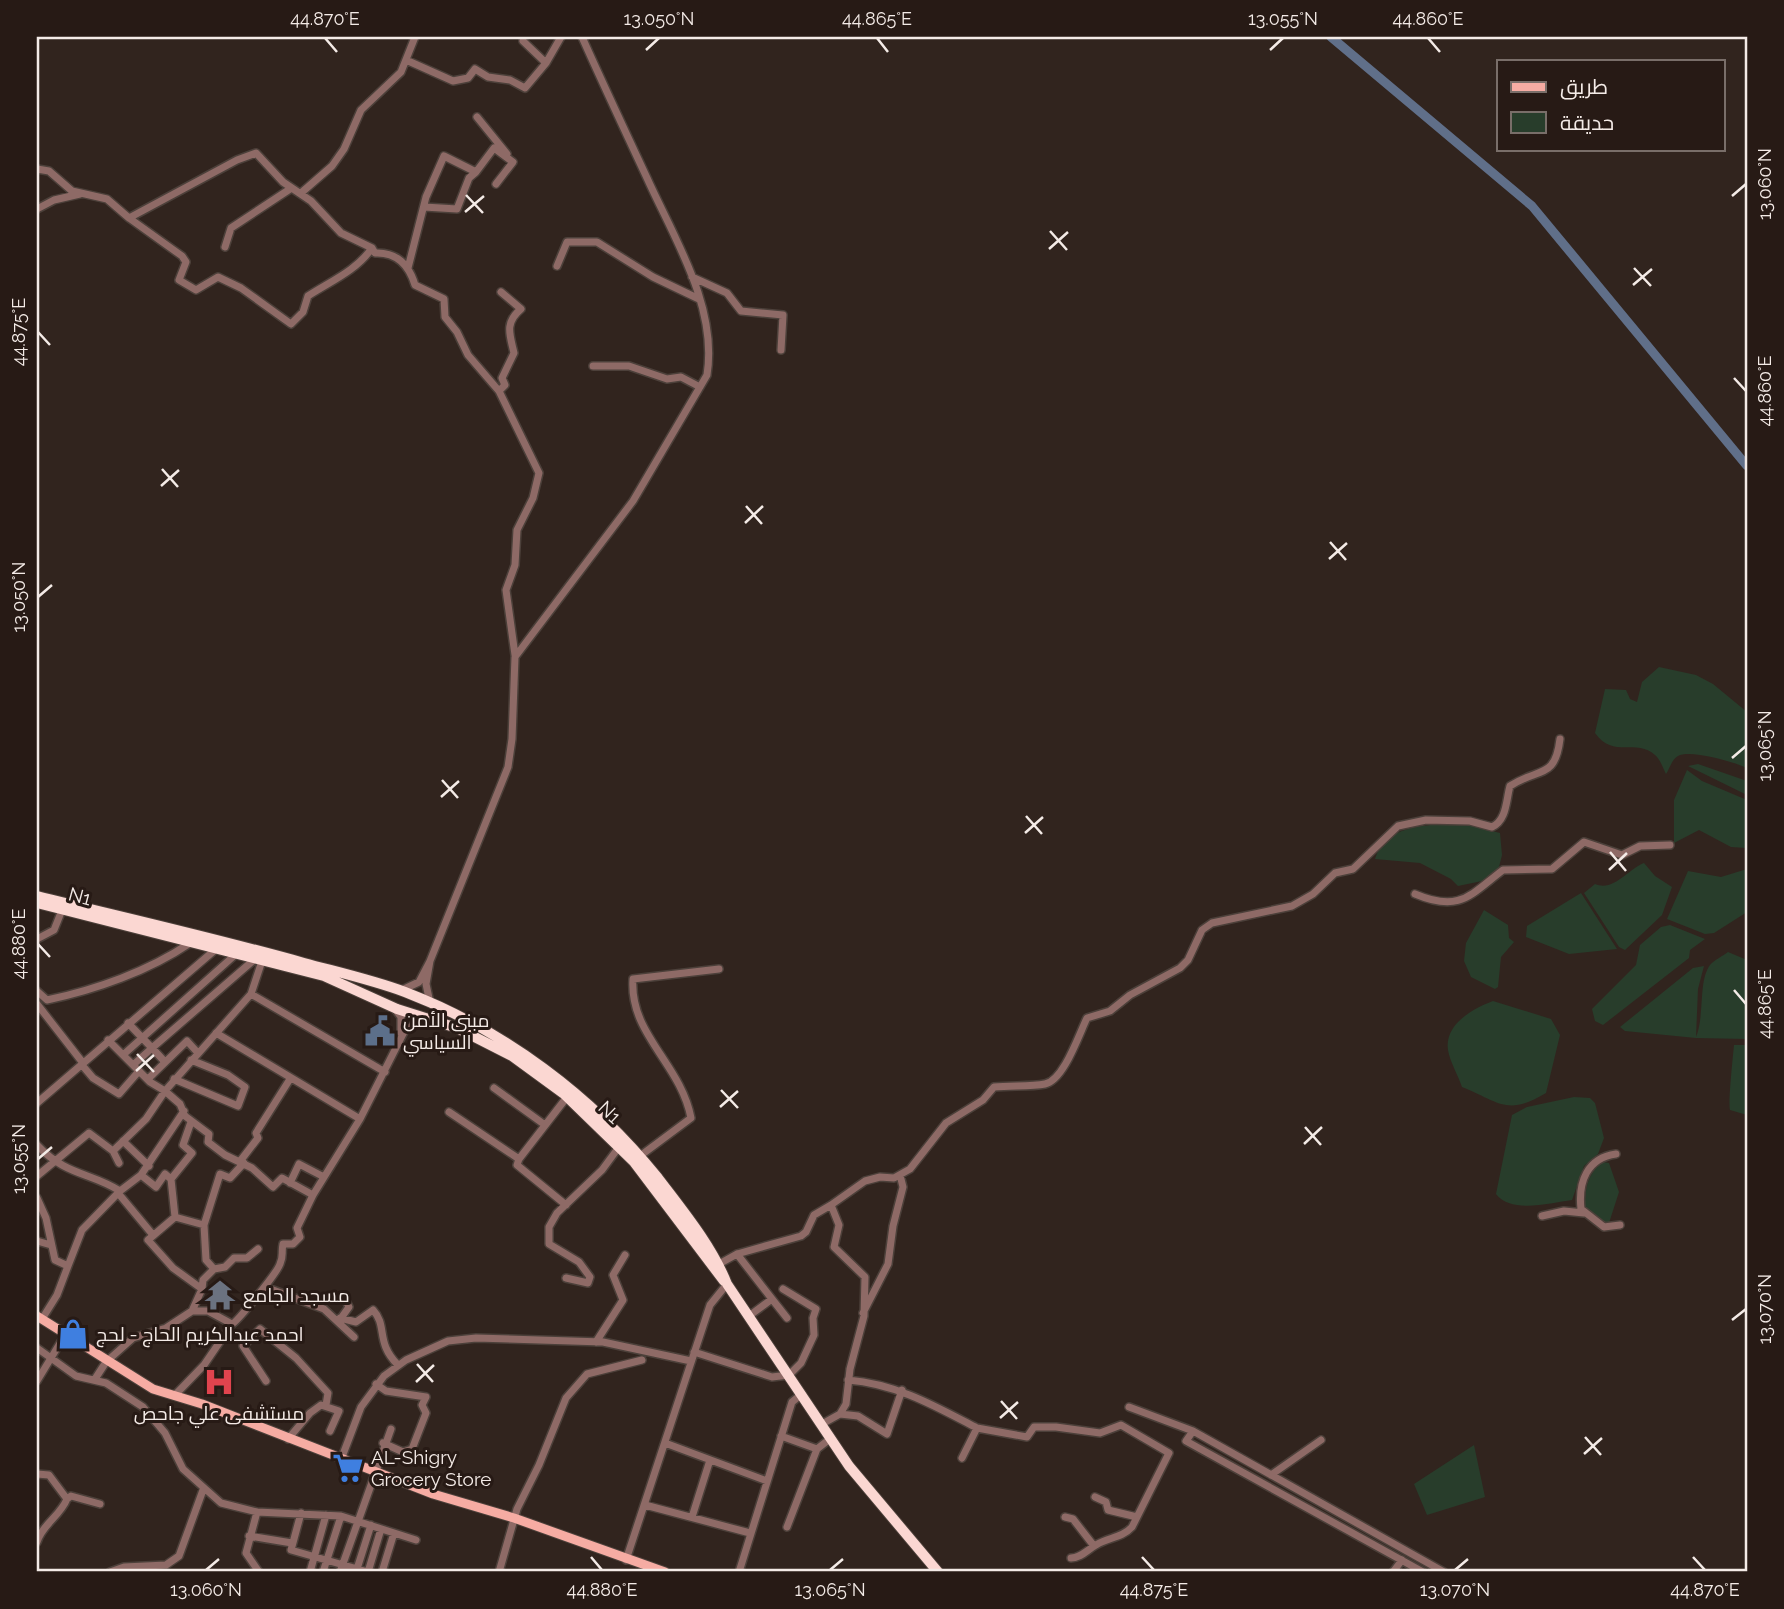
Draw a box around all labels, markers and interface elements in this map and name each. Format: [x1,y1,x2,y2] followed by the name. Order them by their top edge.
[290,8,360,29] text: 44.870°E
[624,8,694,29] text: 13.050°N
[842,8,912,29] text: 44.865°E
[1248,8,1318,29] text: 13.055°N
[1393,8,1464,29] text: 44.860°E
[1497,60,1724,150] legend
[1560,74,1608,100] text: طريق
[1560,110,1614,135] text: حديقة
[1754,148,1775,220] text: 13.060°N
[8,298,29,366] text: 44.875°E
[1754,355,1775,427] text: 44.860°E
[8,562,29,632] text: 13.050°N
[1754,710,1775,782] text: 13.065°N
[66,882,94,910] street label: N1
[8,909,29,979] text: 44.880°E
[1754,969,1775,1039] text: 44.865°E
[403,1009,490,1057] place label: مبنى الأمن السياسي
[363,1014,397,1048] public building icon: مبنى الأمن السياسي
[594,1096,626,1128] street label: N1
[8,1124,29,1194] text: 13.055°N
[1754,1274,1775,1344] text: 13.070°N
[203,1278,237,1312] temple icon: مسجد الجامع
[243,1284,350,1309] place label: مسجد الجامع
[56,1317,90,1351] shop icon: احمد عبدالكريم الحاج - لحج
[96,1323,304,1348] place label: احمد عبدالكريم الحاج - لحج
[202,1365,236,1399] hospital icon: مستشفى علي جاحص
[134,1402,304,1428] place label: مستشفى علي جاحص
[371,1446,491,1490] place label: AL-Shigry Grocery Store
[331,1451,365,1485] supermarket icon: AL-Shigry Grocery Store
[170,1579,242,1600] text: 13.060°N
[567,1579,637,1600] text: 44.880°E
[794,1579,866,1600] text: 13.065°N
[1120,1579,1188,1600] text: 44.875°E
[1420,1579,1490,1600] text: 13.070°N
[1670,1579,1740,1600] text: 44.870°E

